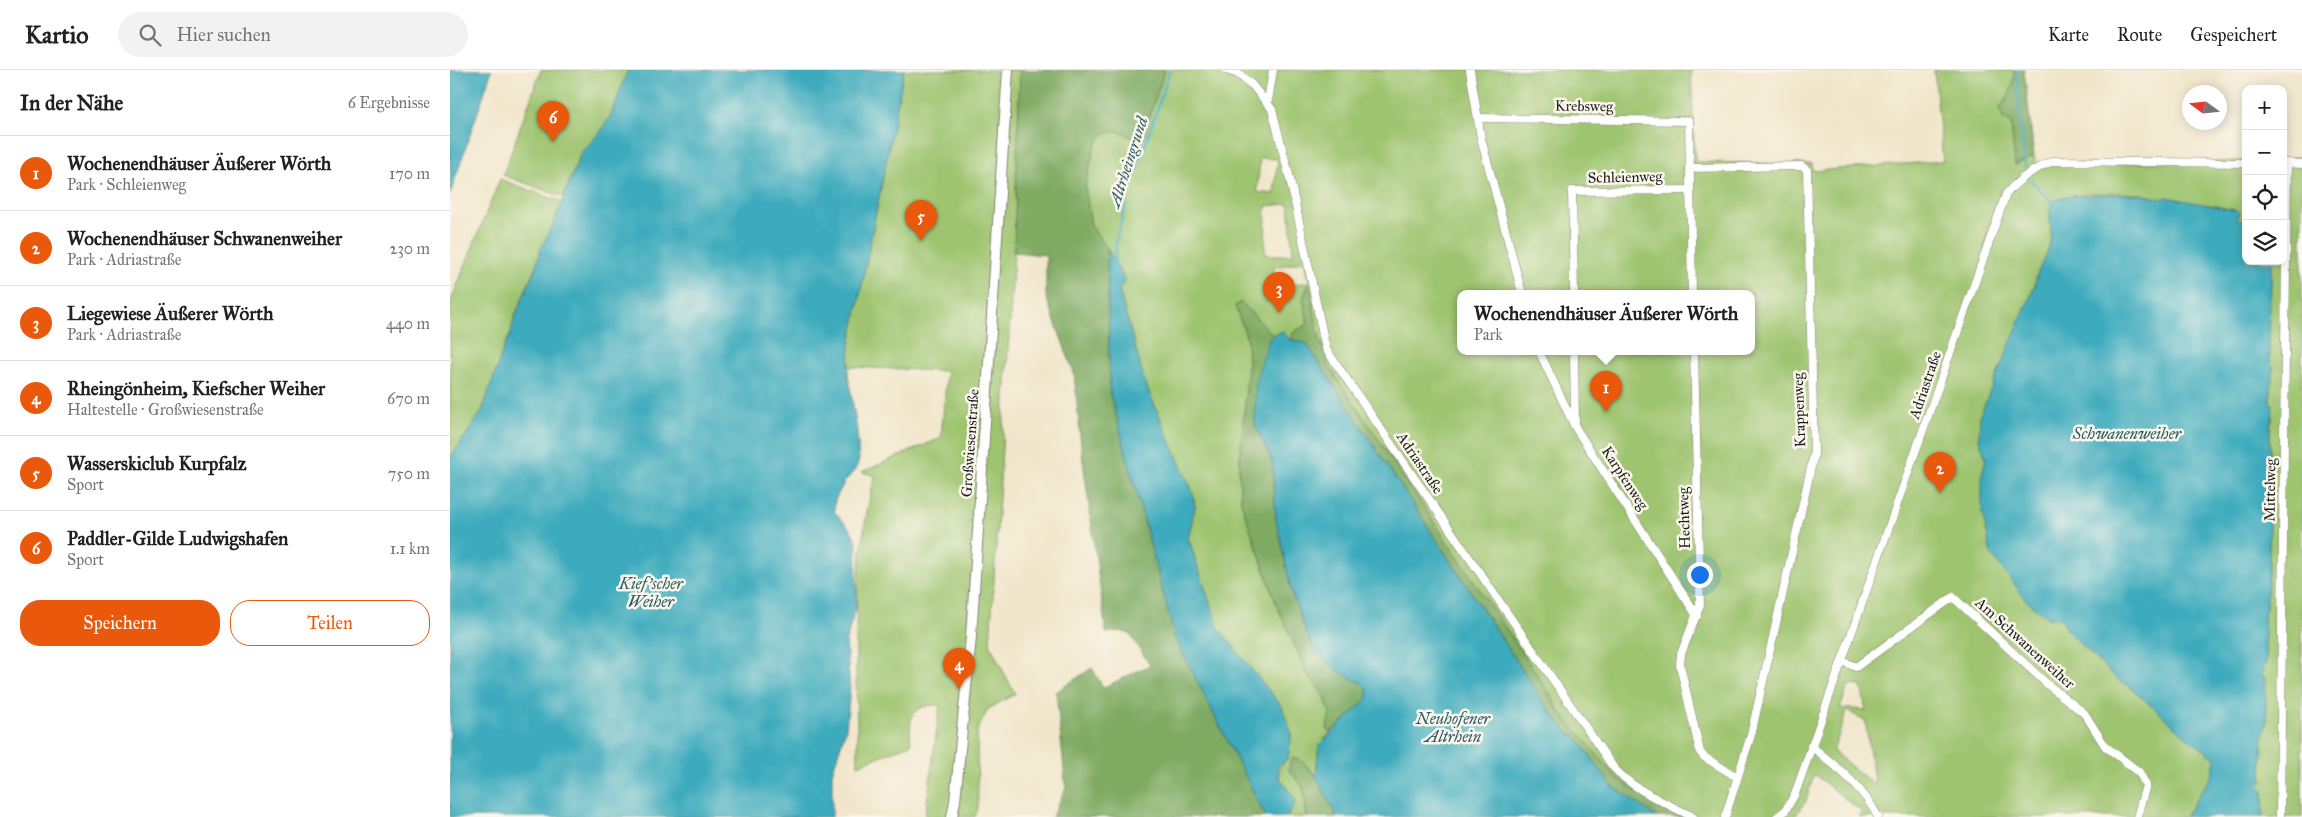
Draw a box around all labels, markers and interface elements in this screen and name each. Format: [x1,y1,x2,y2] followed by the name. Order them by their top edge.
[118,12,468,57] search box
[25,20,88,50] text: Kartio
[136,21,164,49] icon: search
[176,23,271,46] text: Hier suchen
[2048,24,2089,46] text: Karte
[2117,24,2162,46] text: Route
[2190,24,2277,46] text: Gespeichert
[2182,85,2227,130] north arrow
[2242,85,2287,265] map controls
[2242,85,2287,130] button: +
[20,90,123,116] text: In der Nähe
[348,93,430,112] text: 6 Ergebnisse
[1555,96,1614,116] street label: Krebsweg
[537,101,569,142] pin: 6
[1104,113,1152,212] water label: Altrheingrund
[2242,130,2287,175] button: −
[67,152,331,175] text: Wochenendhäuser Äußerer Wörth
[33,164,39,183] text: 1
[389,164,430,183] text: 170 m
[1587,167,1664,187] street label: Schleienweg
[67,175,186,194] text: Park · Schleienweg
[2242,175,2287,220] button: locate
[905,200,937,241] pin: 5
[2242,220,2287,265] button: layers
[67,227,342,250] text: Wochenendhäuser Schwanenweiher
[32,239,40,258] text: 2
[390,239,430,258] text: 230 m
[67,250,181,269] text: Park · Adriastraße
[1263,272,1295,313] pin: 3
[1457,290,1755,355] popup
[67,302,274,325] text: Liegewiese Äußerer Wörth
[1474,302,1738,325] text: Wochenendhäuser Äußerer Wörth
[33,314,39,333] text: 3
[386,314,430,333] text: 440 m
[67,325,181,344] text: Park · Adriastraße
[1474,325,1503,344] text: Park
[1905,349,1945,422] street label: Adriastraße
[1590,371,1622,412] pin: 1
[1789,371,1809,448] street label: Krappenweg
[67,377,325,400] text: Rheingönheim, Kiefscher Weiher
[957,388,983,498] street label: Großwiesenstraße
[32,389,40,408] text: 4
[387,389,430,408] text: 670 m
[67,400,264,419] text: Haltestelle · Großwiesenstraße
[2072,424,2183,443] water label: Schwanenweiher
[1392,428,1447,497] street label: Adriastraße
[1598,443,1653,514] street label: Karpfenweg
[67,452,247,475] text: Wasserskiclub Kurpfalz
[1924,452,1956,493] pin: 2
[2260,457,2280,522] street label: Mittelweg
[32,464,40,483] text: 5
[388,464,430,483] text: 750 m
[67,475,104,494] text: Sport
[1674,486,1694,549] street label: Hechtweg
[67,527,288,550] text: Paddler-Gilde Ludwigshafen
[32,539,40,558] text: 6
[390,539,430,558] text: 1.1 km
[67,550,104,569] text: Sport
[1687,562,1713,588] your location
[618,574,684,611] water label: Kief'scher Weiher
[1971,593,2079,693] street label: Am Schwanenweiher
[20,600,220,646] button: Speichern
[230,600,430,646] button: Teilen
[943,648,975,689] pin: 4
[1415,709,1491,746] water label: Neuhofener Altrhein

